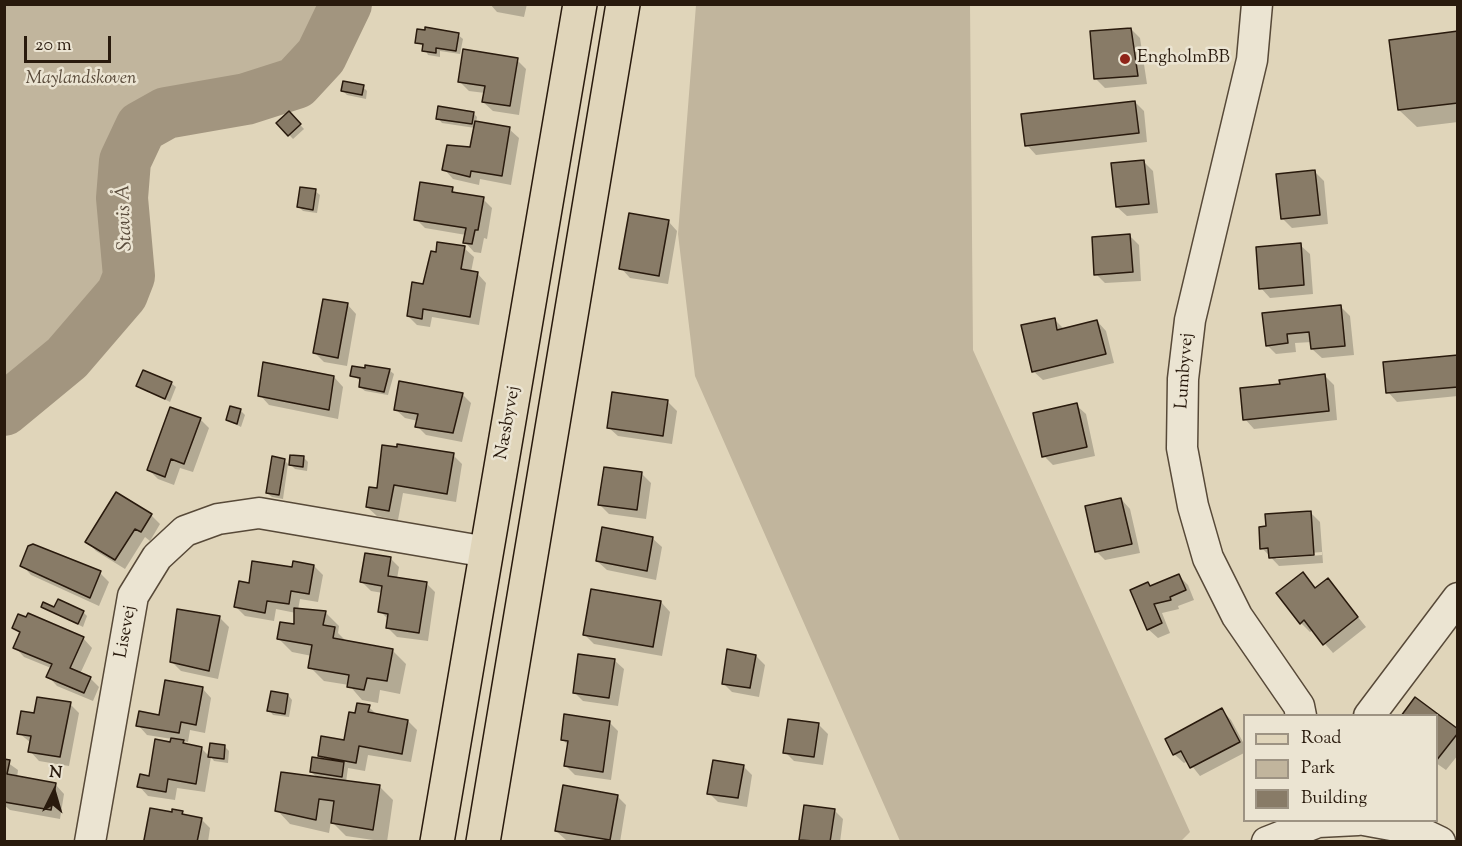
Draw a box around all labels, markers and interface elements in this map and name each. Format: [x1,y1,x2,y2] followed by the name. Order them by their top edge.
[27,24,114,62] scale bar
[35,33,72,59] text: 20 m
[1137,48,1230,70] place label: EngholmBB
[1118,52,1132,66] marker: EngholmBB
[25,69,137,91] park label: Maylandskoven
[113,185,139,251] water label: Stavis Å
[1173,332,1199,410] street label: Lumbyvej
[492,384,526,462] street label: Næsbyvej
[112,604,142,660] street label: Lisevej
[1243,714,1438,822] legend
[1301,726,1341,752] text: Road
[1301,756,1335,782] text: Park
[24,762,84,822] north arrow
[48,762,63,786] text: N
[1301,786,1367,812] text: Building

